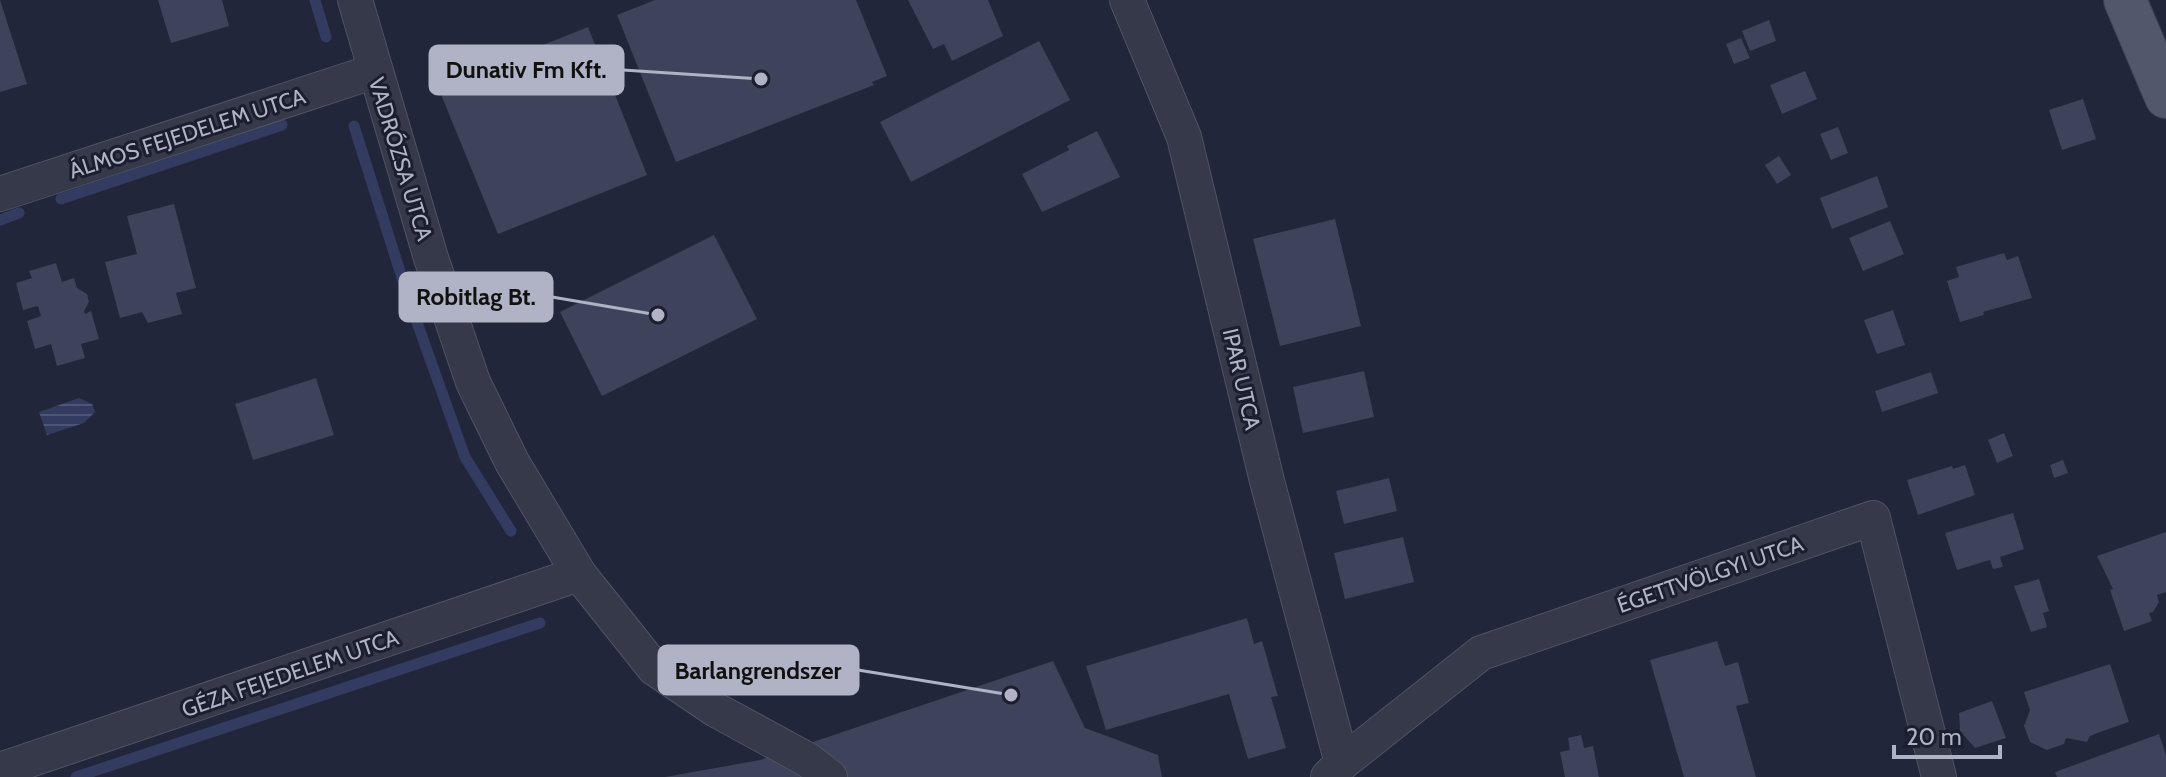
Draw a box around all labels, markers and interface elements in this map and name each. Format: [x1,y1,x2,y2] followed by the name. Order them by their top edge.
[430,46,623,94] callout: Dunativ Fm Kft.
[445,55,607,84] text: Dunativ Fm Kft.
[363,74,438,244] street label: VADRÓZSA UTCA
[66,82,309,184] street label: ÁLMOS FEJEDELEM UTCA
[400,273,552,321] callout: Robitlag Bt.
[416,282,536,311] text: Robitlag Bt.
[1217,326,1266,433] street label: IPAR UTCA
[1614,530,1807,619] street label: ÉGETTVÖLGYI UTCA
[178,624,403,723] street label: GÉZA FEJEDELEM UTCA
[659,646,858,694] callout: Barlangrendszer
[674,656,842,685] text: Barlangrendszer
[1894,709,2000,759] scale bar
[1906,722,1962,751] text: 20 m

